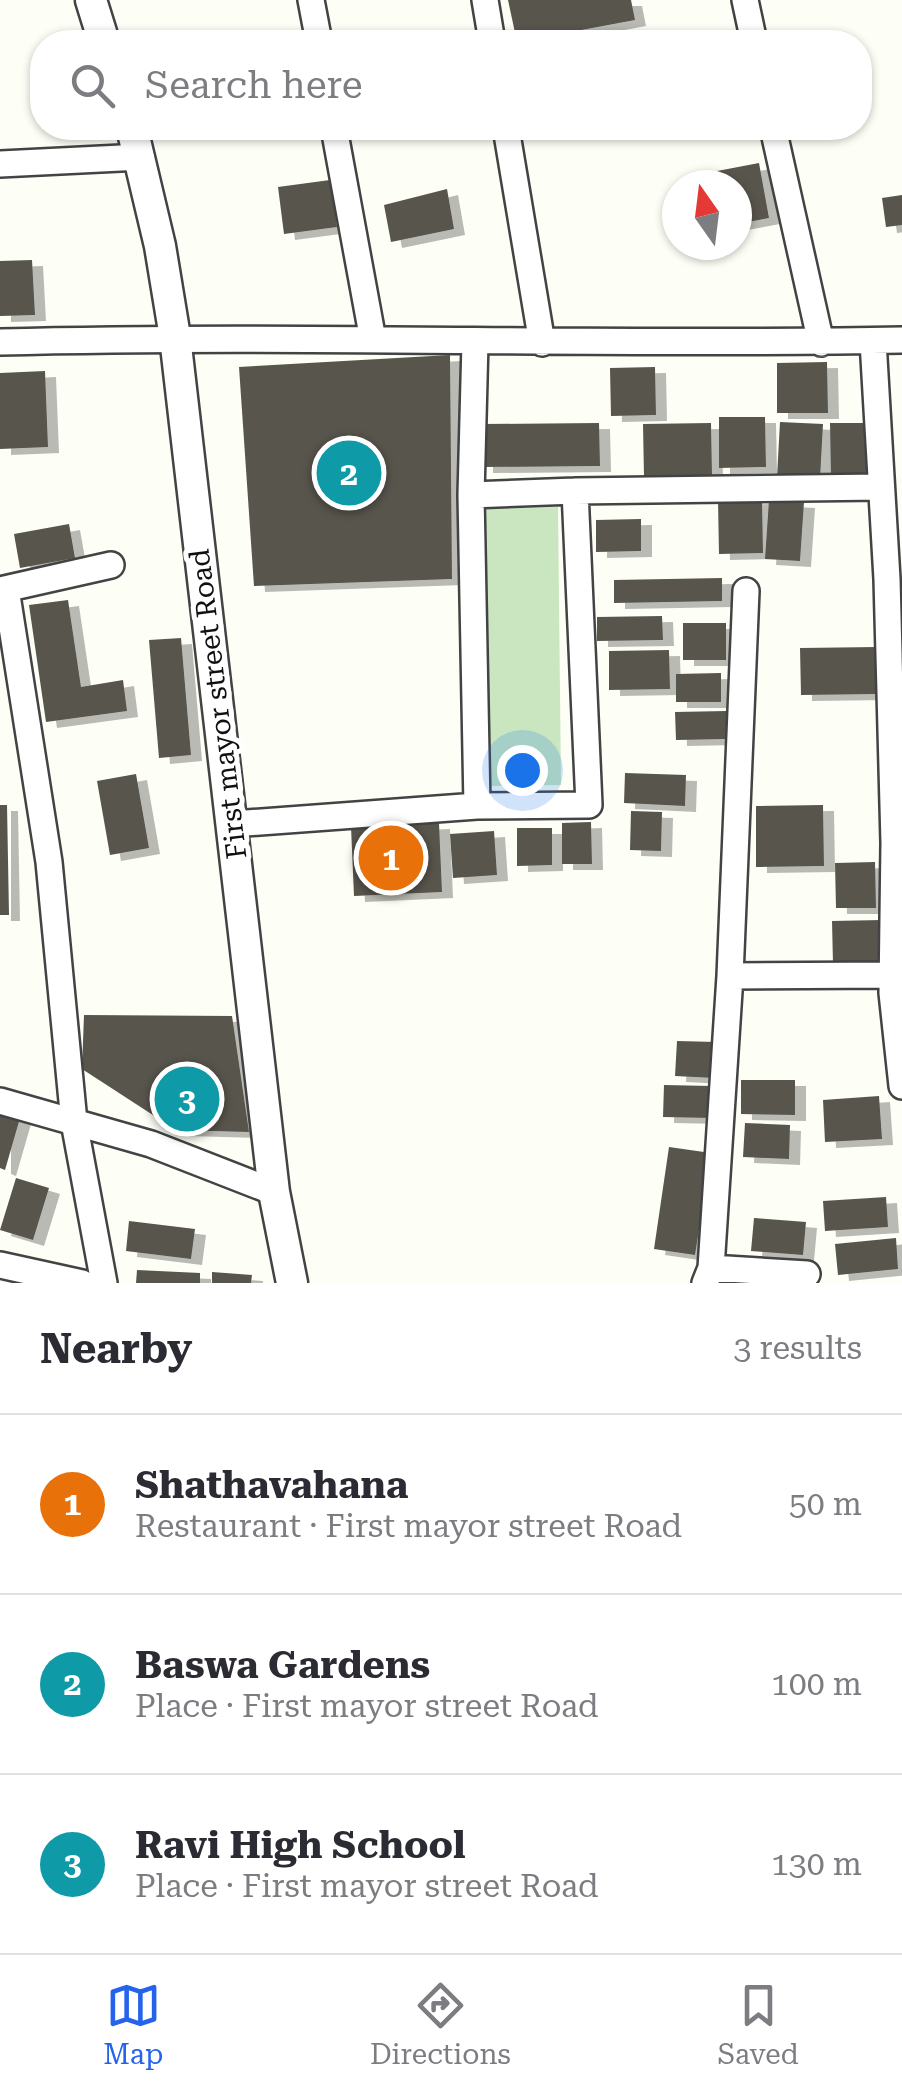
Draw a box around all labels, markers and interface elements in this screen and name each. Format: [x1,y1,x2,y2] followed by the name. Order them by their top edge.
[30,30,872,140] search box
[65,58,120,113] icon: search
[145,63,363,107] text: Search here
[662,170,752,260] north arrow
[316,436,382,510] pin: 2
[183,547,253,861] street label: First mayor street Road
[497,745,548,796] your location
[358,820,424,896] pin: 1
[154,1062,220,1136] pin: 3
[40,1324,192,1373] text: Nearby
[734,1329,862,1367] text: 3 results
[135,1463,408,1507] text: Shathavahana
[64,1485,81,1523] text: 1
[789,1485,862,1523] text: 50 m
[135,1507,682,1545] text: Restaurant · First mayor street Road
[135,1643,430,1687] text: Baswa Gardens
[64,1665,81,1703] text: 2
[771,1665,862,1703] text: 100 m
[135,1687,599,1725] text: Place · First mayor street Road
[135,1823,466,1867] text: Ravi High School
[64,1845,81,1883] text: 3
[771,1845,862,1883] text: 130 m
[135,1867,599,1905] text: Place · First mayor street Road
[103,1978,163,2071] tab: Map
[370,1978,511,2071] tab: Directions
[717,1978,799,2071] tab: Saved

